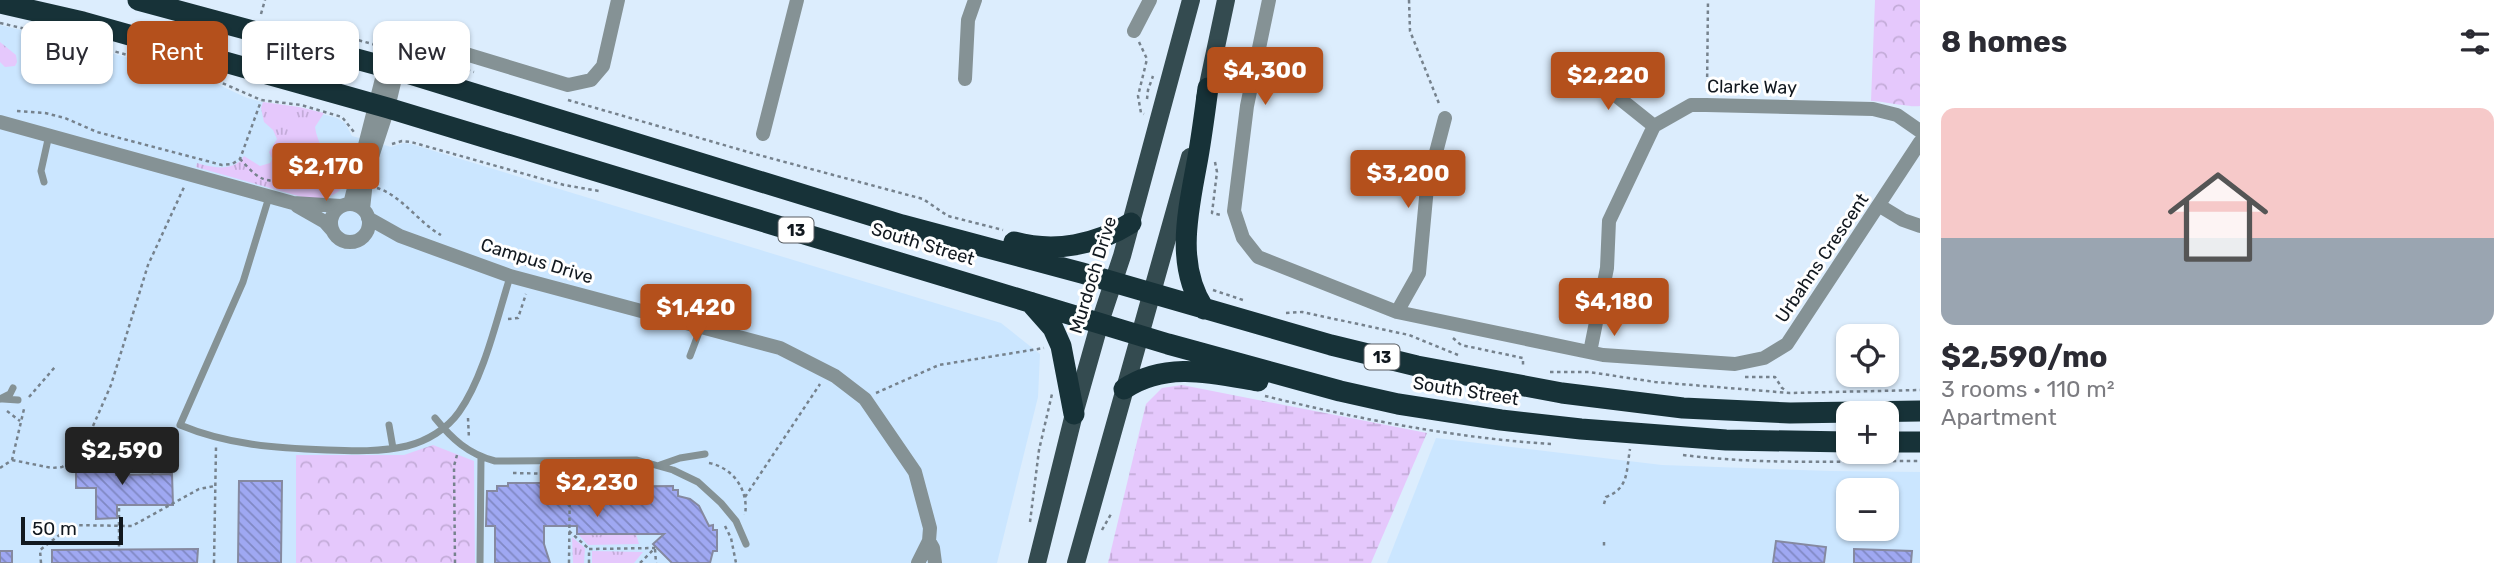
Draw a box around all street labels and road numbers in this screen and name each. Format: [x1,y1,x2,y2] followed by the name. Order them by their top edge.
[1707,75,1797,99] street label: Clarke Way
[1771,189,1873,327] street label: Urbahns Crescent
[1065,214,1121,336] street label: Murdoch Drive
[778,218,814,242] road number: 13
[869,218,977,270] street label: South Street
[478,233,596,289] street label: Campus Drive
[1364,344,1400,370] road number: 13
[1412,372,1520,410] street label: South Street

